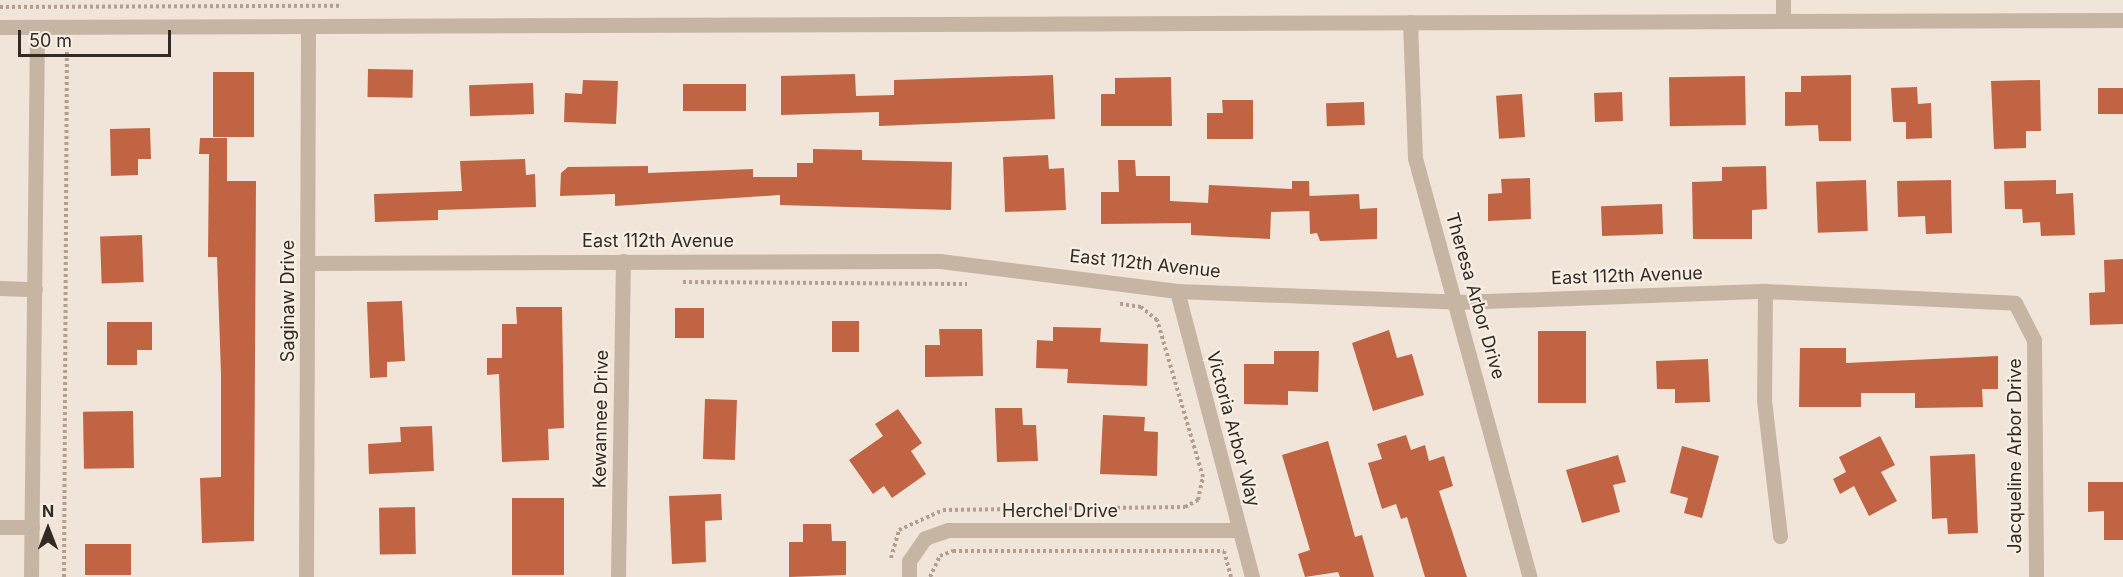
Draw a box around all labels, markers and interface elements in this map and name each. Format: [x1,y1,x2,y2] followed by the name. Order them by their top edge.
[21,18,174,56] scale bar
[29,30,72,51] text: 50 m
[1441,210,1509,382] street label: Theresa Arbor Drive
[582,230,734,252] street label: East 112th Avenue
[277,240,299,362] street label: Saginaw Drive
[1068,245,1222,283] street label: East 112th Avenue
[1551,263,1703,289] street label: East 112th Avenue
[1202,349,1264,509] street label: Victoria Arbor Way
[589,350,613,488] street label: Kewannee Drive
[2004,358,2026,554] street label: Jacqueline Arbor Drive
[18,499,78,559] north arrow
[1002,500,1118,522] street label: Herchel Drive
[42,501,54,521] text: N

